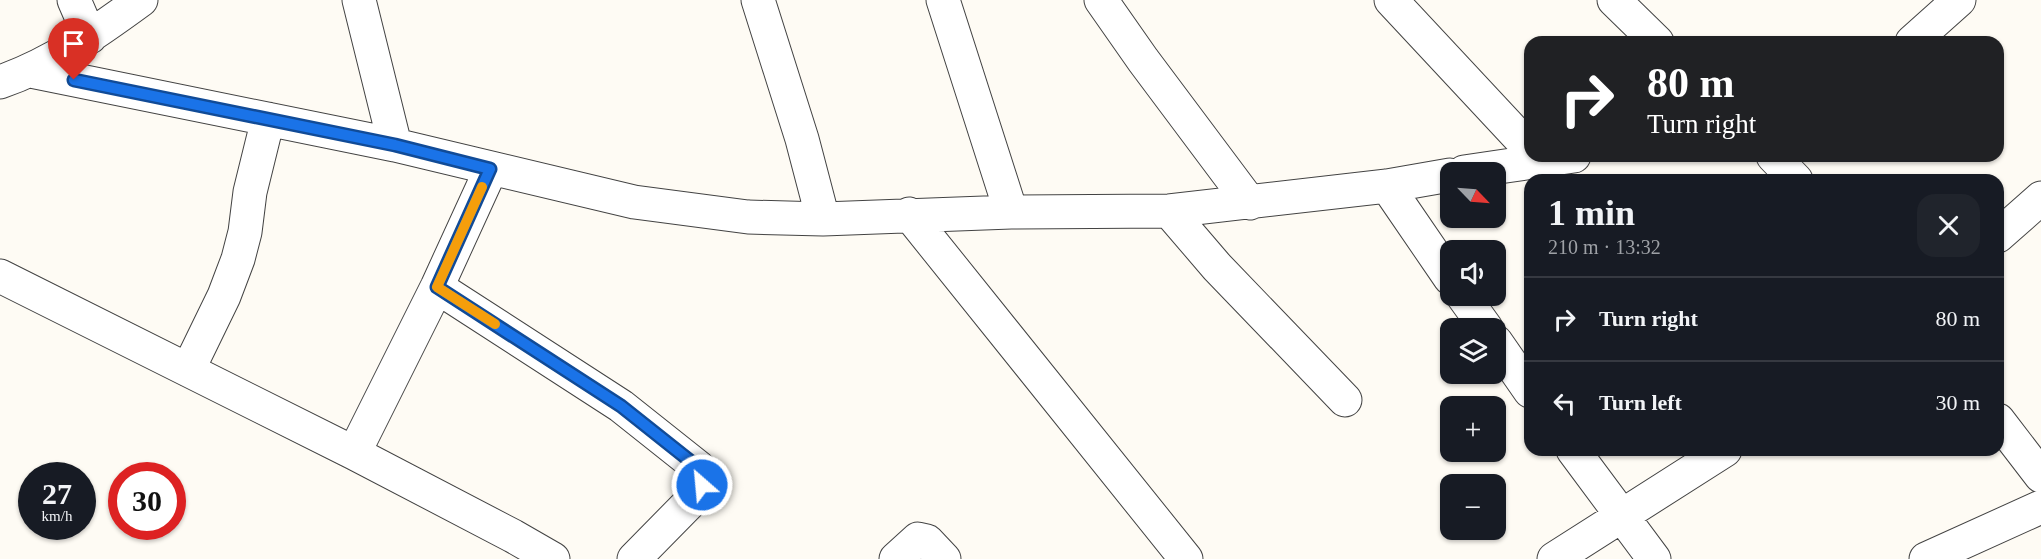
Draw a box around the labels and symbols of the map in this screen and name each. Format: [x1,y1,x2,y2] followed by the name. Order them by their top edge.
[48,18,99,80] pin
[1440,162,1506,228] north arrow
[670,453,734,517] position arrow
[108,462,186,540] speed limit sign: 30

